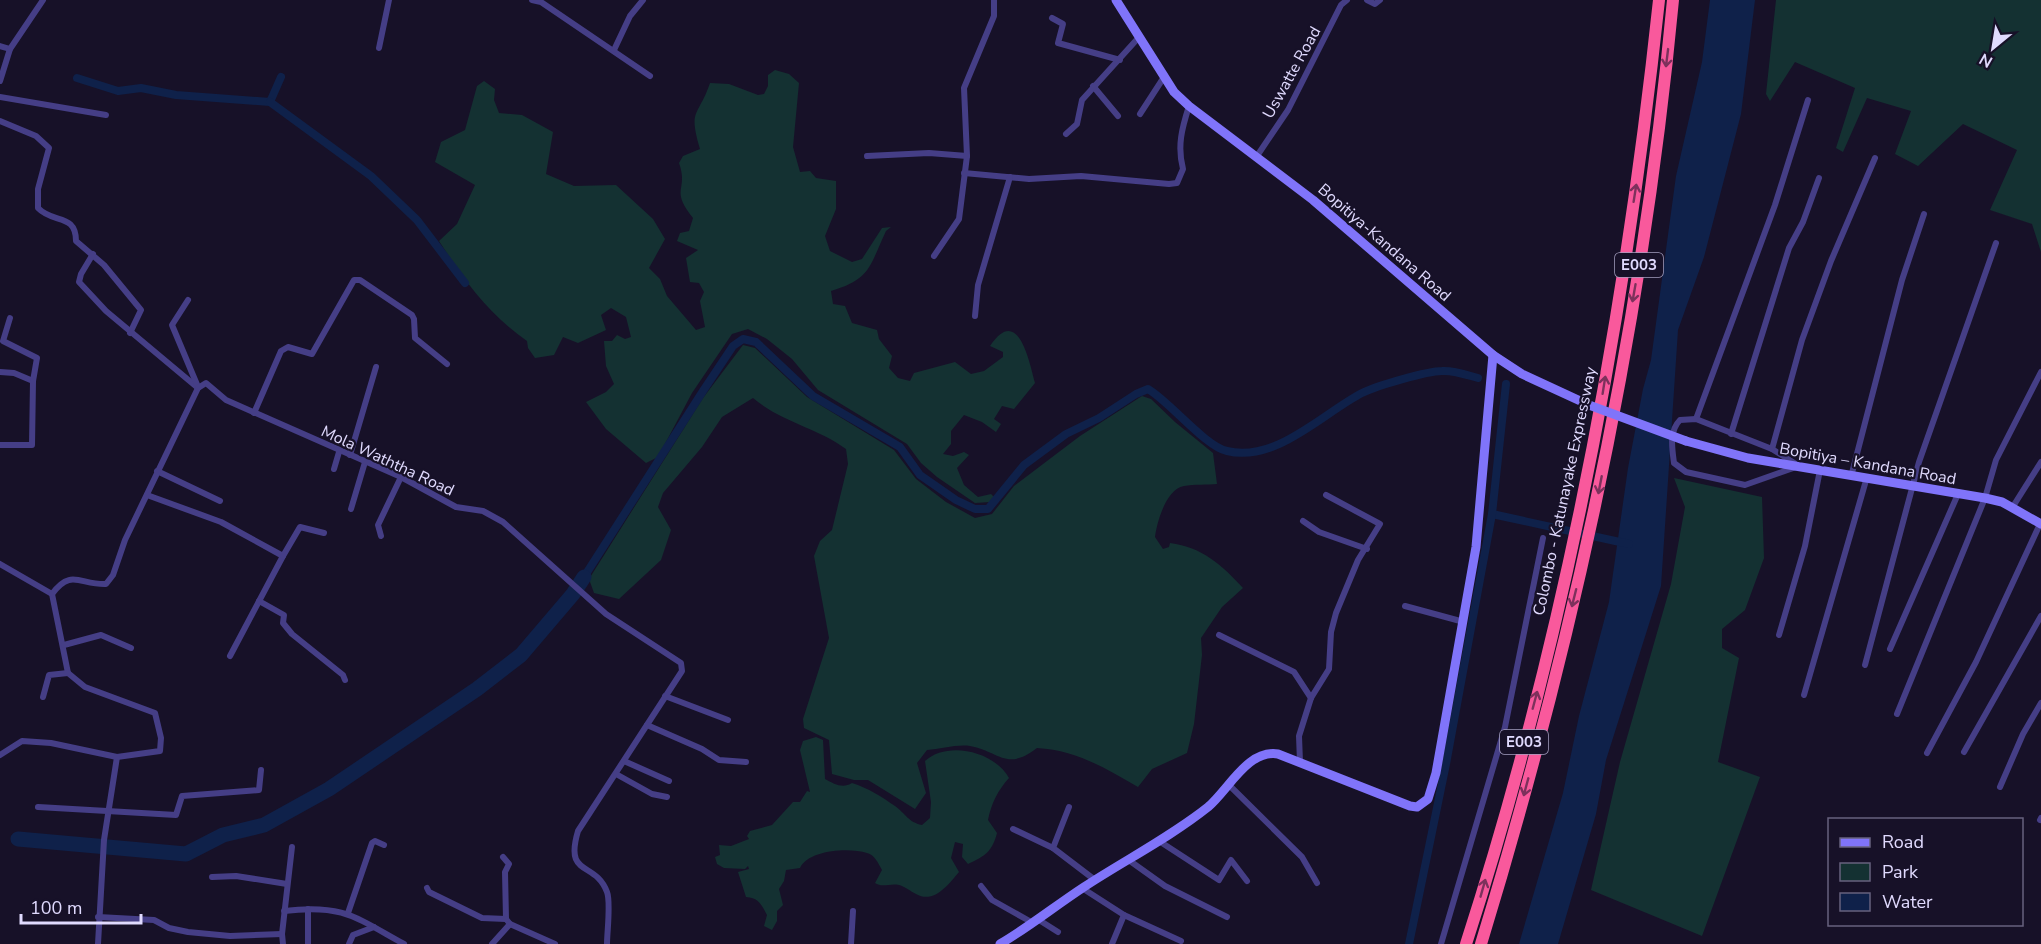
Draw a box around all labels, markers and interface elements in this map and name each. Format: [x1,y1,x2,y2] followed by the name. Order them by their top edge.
[1963,18,2023,78] north arrow
[1258,23,1326,122] street label: Uswatte Road
[1661,48,1672,68] one-way arrow
[1975,48,1997,73] text: N
[1313,179,1456,307] street label: Bopitiya-Kandana Road
[1629,183,1640,203] one-way arrow
[1615,253,1663,277] road number: E003
[1628,283,1639,302] one-way arrow
[1528,364,1602,617] street label: Colombo - Katunayake Expressway
[1599,376,1610,396] one-way arrow
[318,420,458,501] street label: Mola Waththa Road
[1778,438,1958,490] street label: Bopitiya – Kandana Road
[1594,474,1605,494] one-way arrow
[1568,589,1580,608] one-way arrow
[1530,691,1542,710] one-way arrow
[1500,730,1548,754] road number: E003
[1520,777,1532,796] one-way arrow
[1828,818,2023,926] legend
[1882,830,1924,854] text: Road
[1882,860,1919,884] text: Park
[1478,879,1489,898] one-way arrow
[21,887,141,925] scale bar
[1882,890,1933,914] text: Water
[30,896,82,920] text: 100 m

